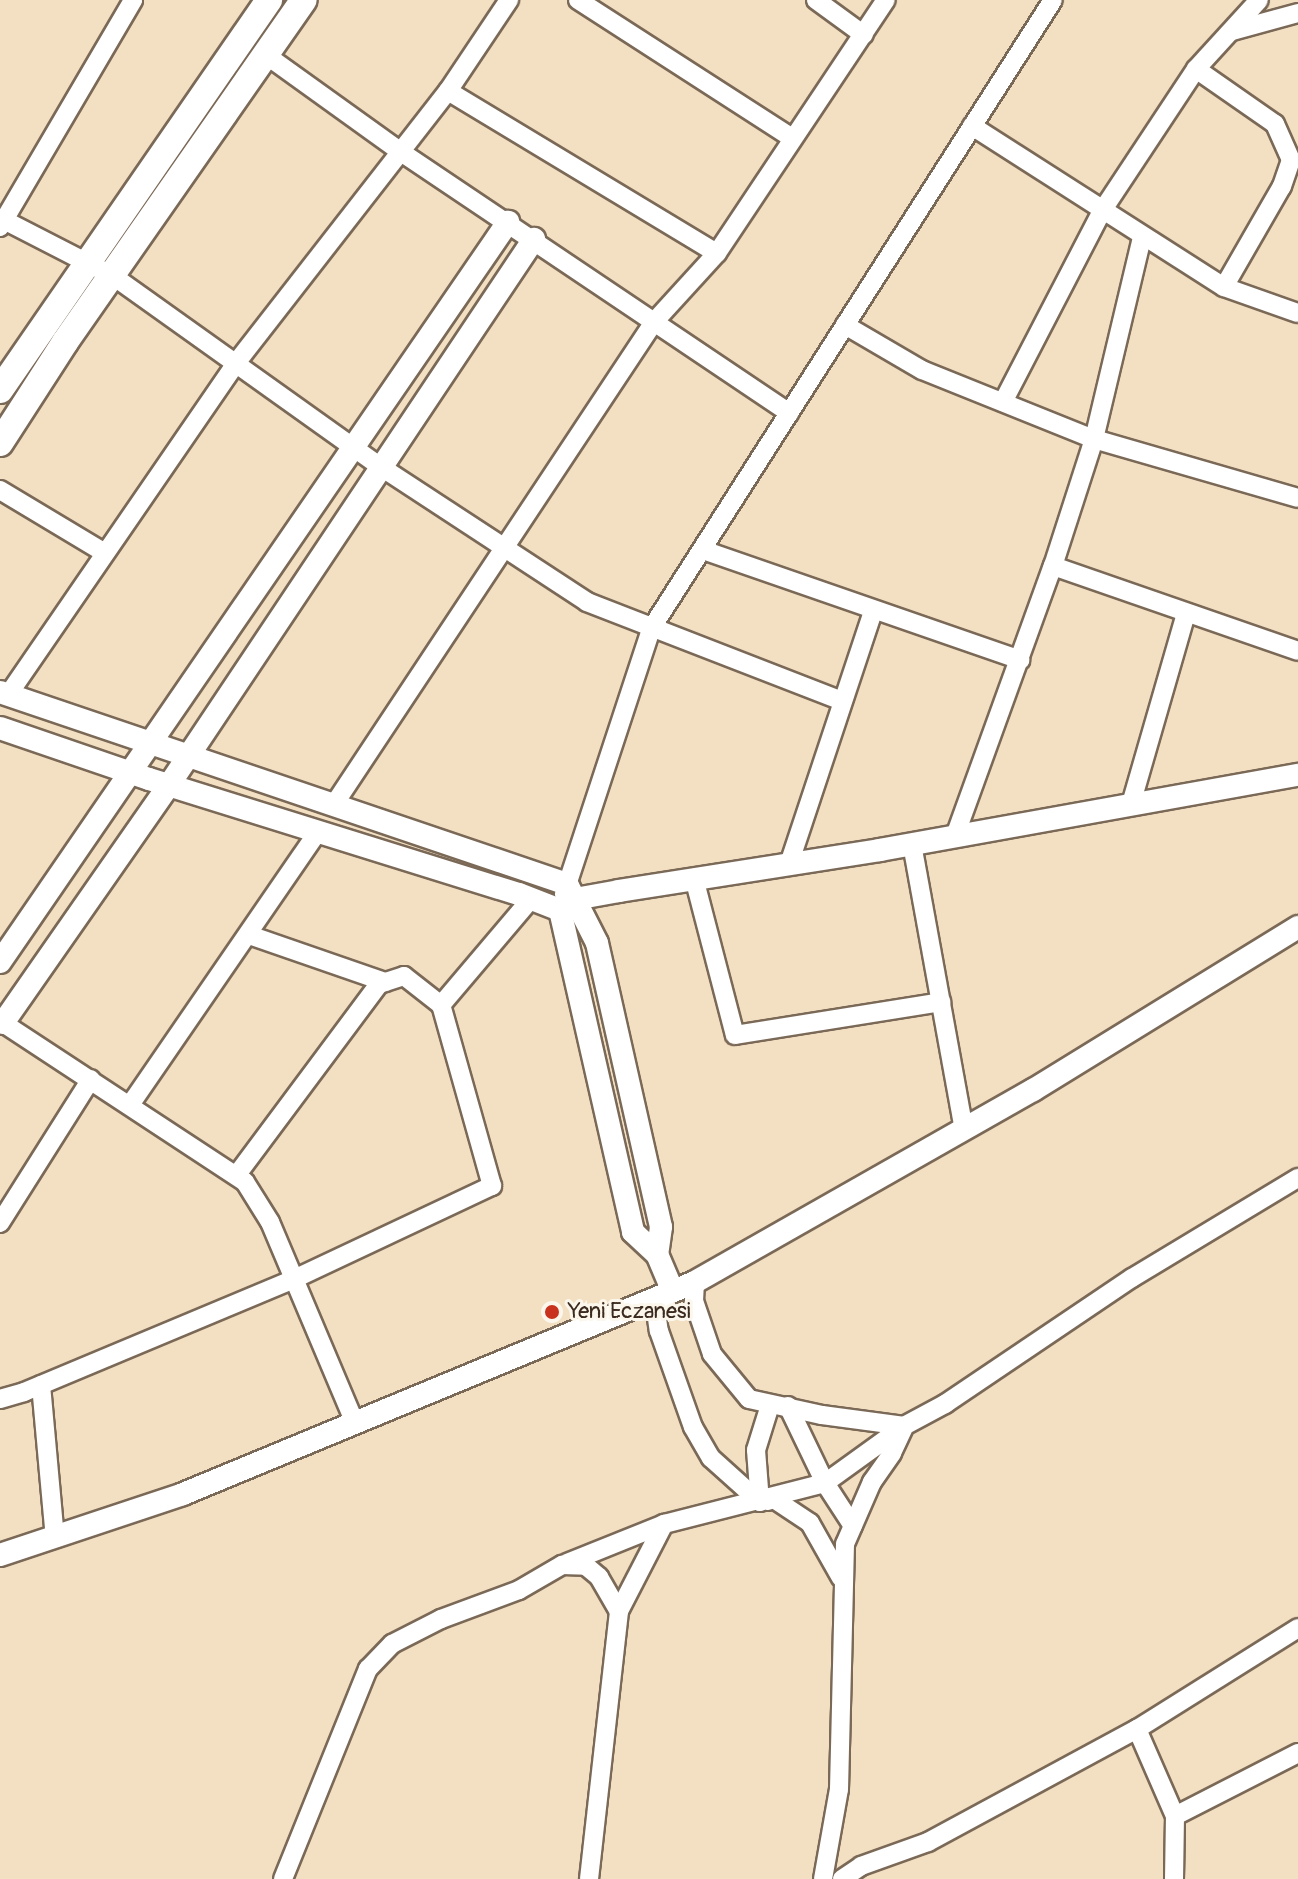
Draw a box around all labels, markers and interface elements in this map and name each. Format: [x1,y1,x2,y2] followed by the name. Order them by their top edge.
[568,1299,691,1325] place label: Yeni Eczanesi
[543,1303,561,1321] marker: Yeni Eczanesi

